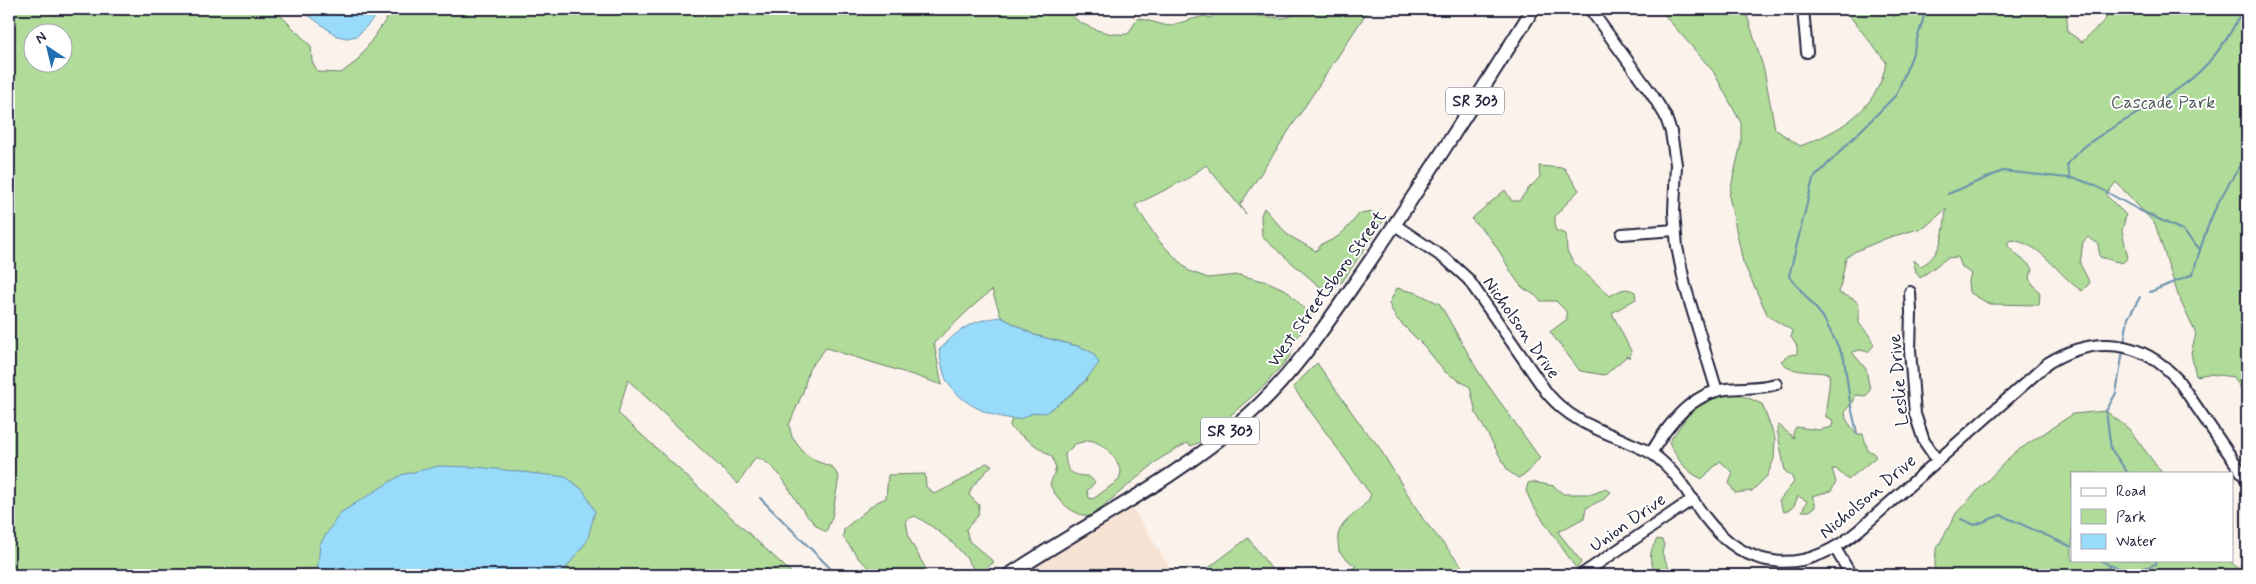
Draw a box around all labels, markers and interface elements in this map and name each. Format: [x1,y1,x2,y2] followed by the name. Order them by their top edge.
[22,22,72,72] north arrow
[32,28,50,48] text: N
[1446,88,1504,114] road number: SR 303
[2111,91,2215,115] park label: Cascade Park
[1262,205,1392,372] street label: West Streetsboro Street
[1477,272,1565,384] street label: Nicholson Drive
[1883,333,1915,427] street label: Leslie Drive
[1201,418,1259,444] road number: SR 303
[1814,449,1922,545] street label: Nicholson Drive
[2071,472,2234,562] legend
[2116,482,2146,502] text: Road
[1585,488,1671,558] street label: Union Drive
[2116,508,2146,528] text: Park
[2116,532,2156,552] text: Water

